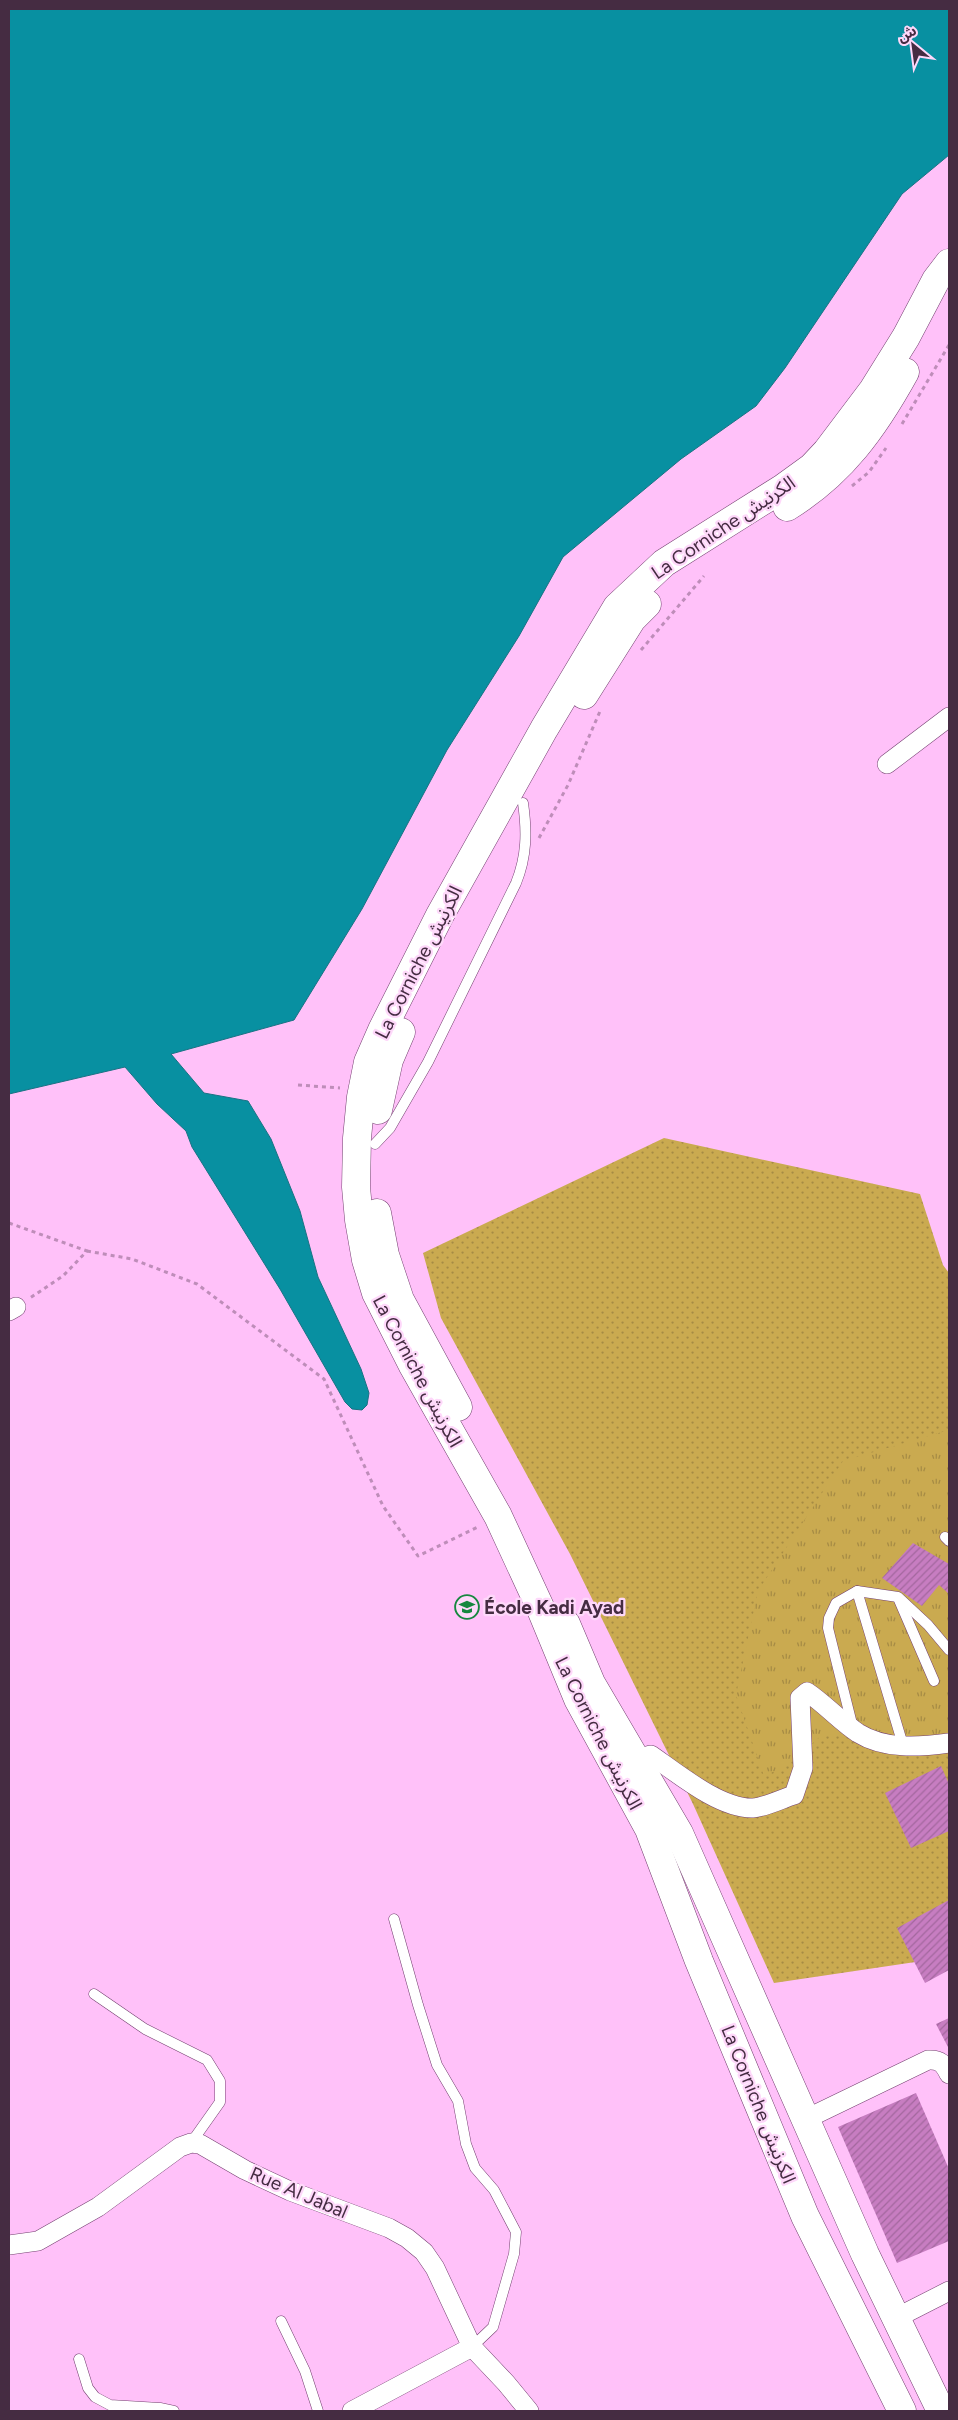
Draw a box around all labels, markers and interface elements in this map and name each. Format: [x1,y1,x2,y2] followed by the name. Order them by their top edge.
[888,20,938,70] north arrow
[894,22,919,46] text: ش
[647,471,800,584] street label: La Corniche الكرنيش
[370,882,467,1043] street label: La Corniche الكرنيش
[368,1291,467,1451] street label: La Corniche الكرنيش
[454,1594,480,1620] school or university icon: École Kadi Ayad
[484,1596,624,1619] place label: École Kadi Ayad
[550,1653,647,1814] street label: La Corniche الكرنيش
[716,2022,801,2187] street label: La Corniche الكرنيش
[247,2162,351,2223] street label: Rue Al Jabal

